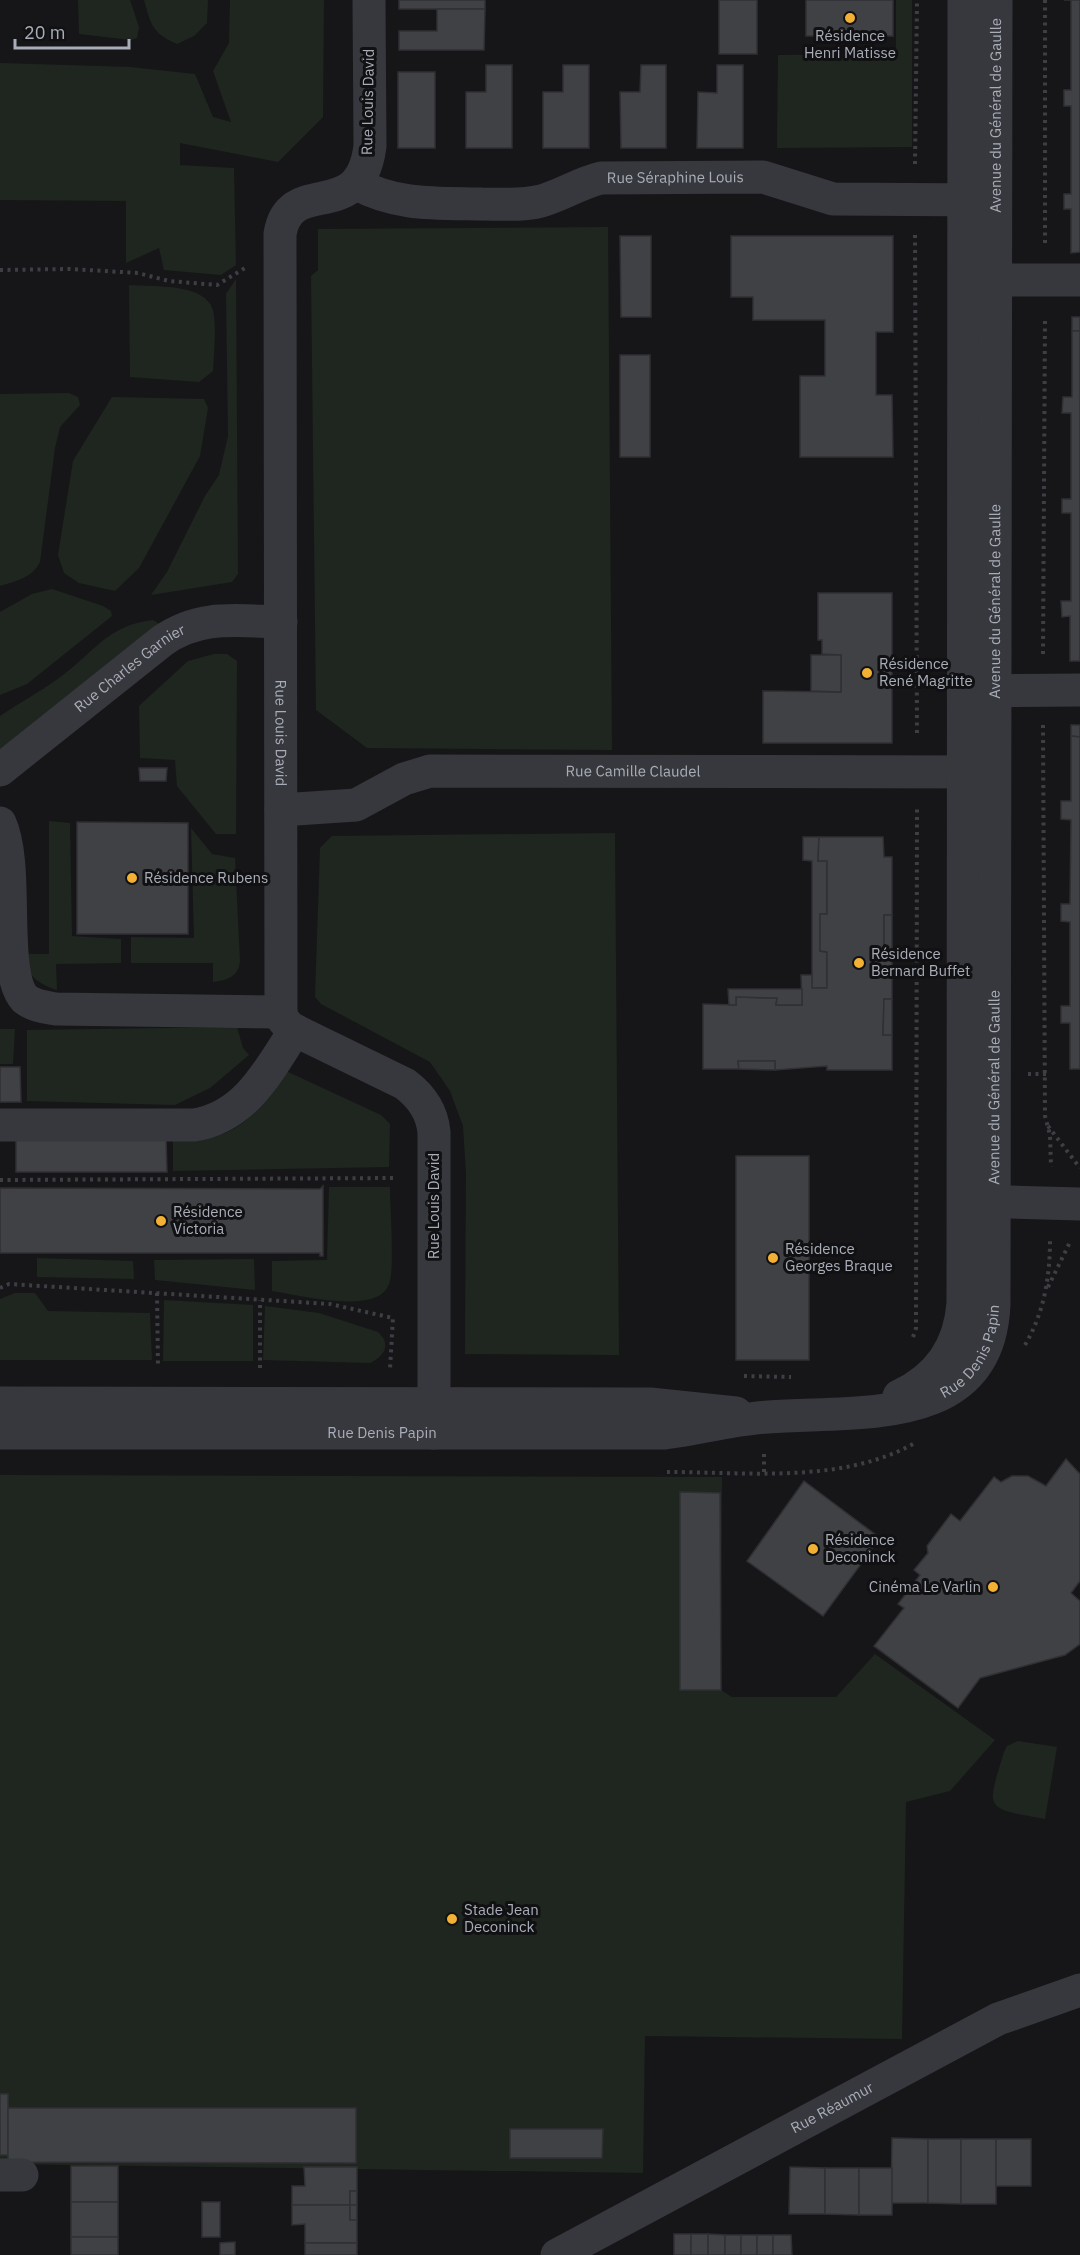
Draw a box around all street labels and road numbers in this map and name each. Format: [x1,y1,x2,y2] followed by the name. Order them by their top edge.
[986,18,1005,213] street label: Avenue du Général de Gaulle
[357,49,378,155] street label: Rue Louis David
[607,167,744,187] street label: Rue Séraphine Louis
[985,504,1004,699] street label: Avenue du Général de Gaulle
[70,619,188,716] street label: Rue Charles Garnier
[272,680,291,786] street label: Rue Louis David
[565,761,701,780] street label: Rue Camille Claudel
[984,990,1003,1185] street label: Avenue du Général de Gaulle
[424,1153,443,1259] street label: Rue Louis David
[937,1304,1003,1402] street label: Rue Denis Papin
[327,1423,437,1442] street label: Rue Denis Papin
[787,2077,877,2137] street label: Rue Réaumur

